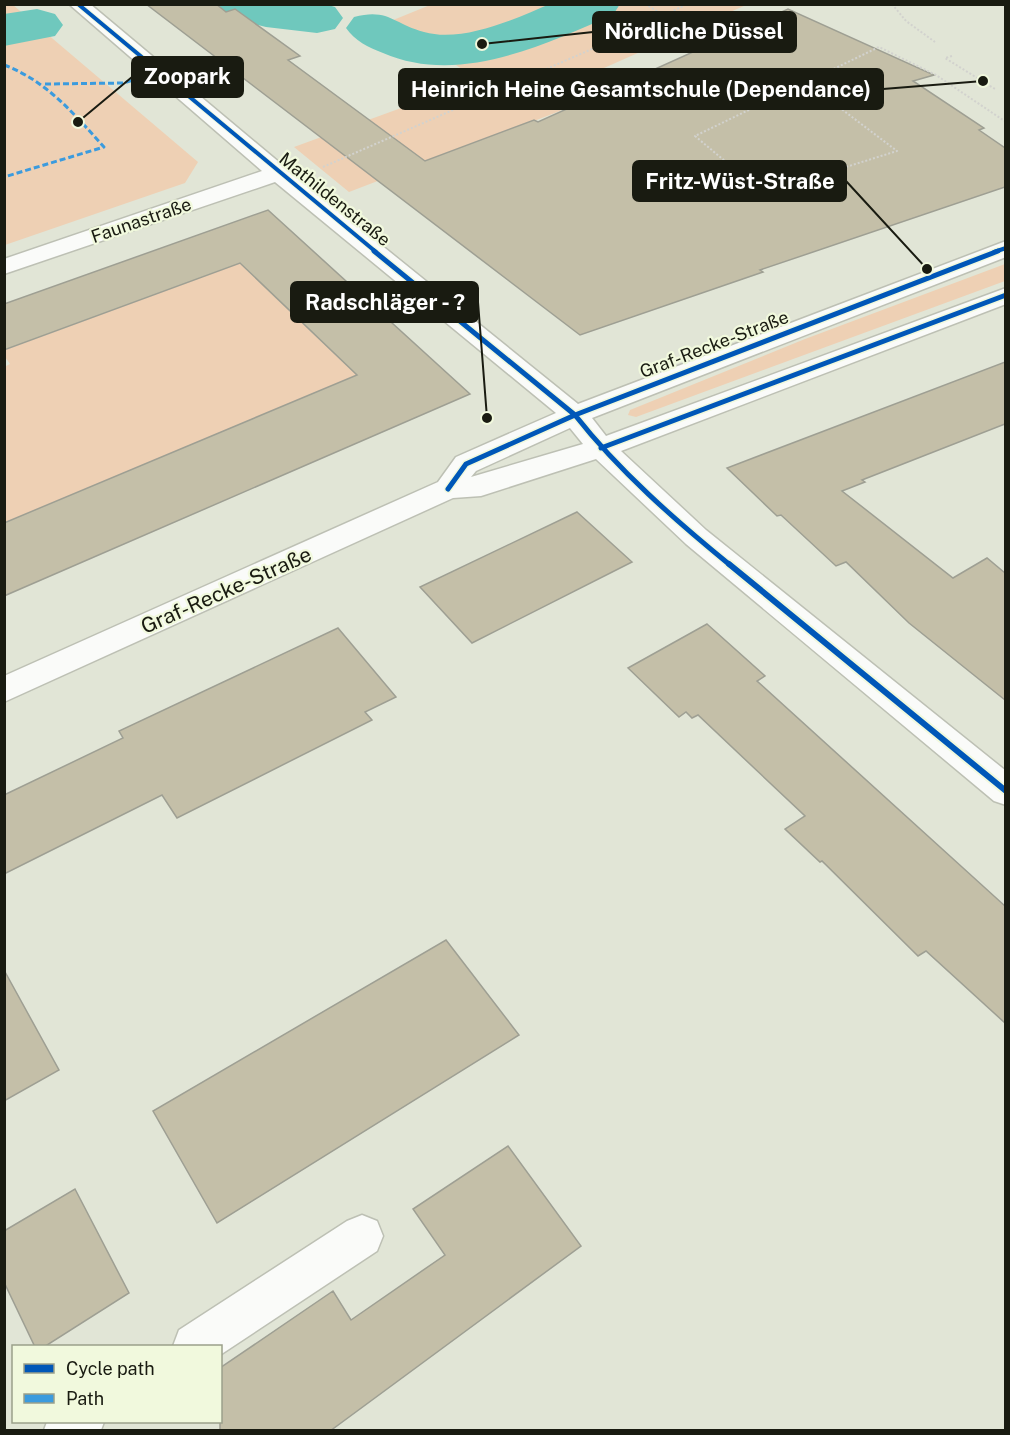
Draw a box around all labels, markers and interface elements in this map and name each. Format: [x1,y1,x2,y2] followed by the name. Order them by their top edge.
[593,12,796,52] callout: Nördliche Düssel
[604,18,784,44] text: Nördliche Düssel
[132,57,243,97] callout: Zoopark
[143,63,231,89] text: Zoopark
[399,69,883,109] callout: Heinrich Heine Gesamtschule (Dependance)
[411,76,871,102] text: Heinrich Heine Gesamtschule (Dependance)
[275,148,395,250] street label: Mathildenstraße
[633,161,846,201] callout: Fritz-Wüst-Straße
[645,168,835,194] text: Fritz-Wüst-Straße
[88,193,194,247] street label: Faunastraße
[291,282,478,322] callout: Radschläger - ?
[305,289,465,315] text: Radschläger - ?
[637,306,791,382] street label: Graf-Recke-Straße
[137,541,315,639] street label: Graf-Recke-Straße
[12,1345,222,1423] legend
[66,1358,155,1379] text: Cycle path
[66,1388,104,1409] text: Path

